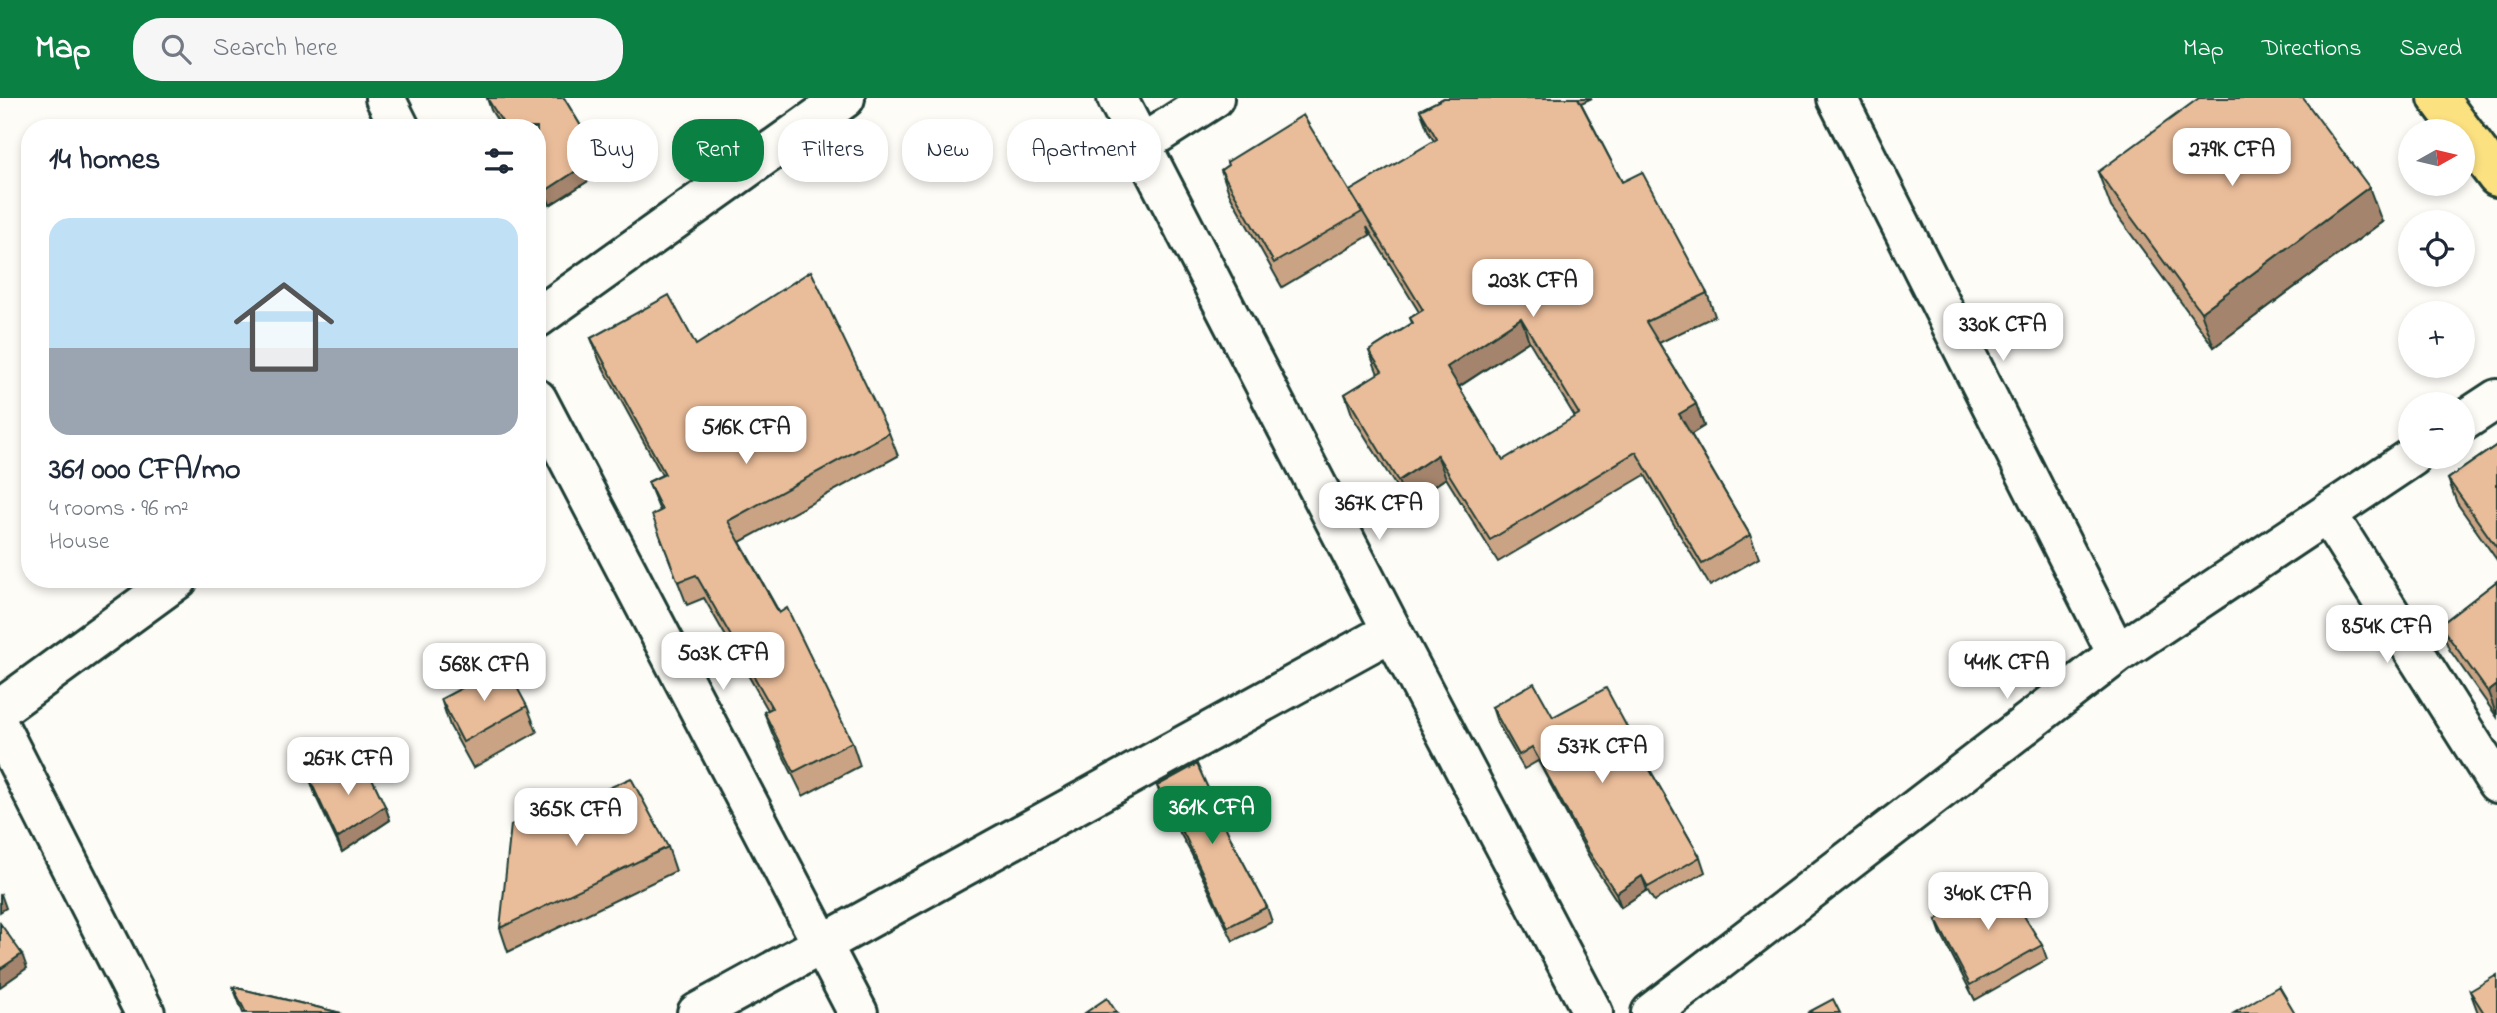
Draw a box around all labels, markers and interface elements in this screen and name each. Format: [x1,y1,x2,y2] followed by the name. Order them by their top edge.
[133,18,623,81] search box
[35,25,91,73] text: Map
[157,30,195,68] icon: search
[213,30,337,68] text: Search here
[2183,32,2224,67] text: Map
[2262,32,2361,67] text: Directions
[2399,32,2462,67] text: Saved
[567,119,658,182] chip: Buy
[672,119,764,182] chip: Rent
[778,119,888,182] chip: Filters
[902,119,993,182] chip: New
[1007,119,1161,182] chip: Apartment
[2398,119,2474,196] north arrow
[2398,119,2475,469] map controls
[2160,129,2304,188] pin: 279K CFA
[2189,134,2275,167] text: 279K CFA
[49,139,160,183] text: 14 homes
[480,142,518,180] icon: filters
[2398,210,2475,287] button: locate
[1461,260,1605,319] pin: 203K CFA
[221,264,347,390] icon: home
[1488,265,1578,298] text: 203K CFA
[2398,301,2475,378] button: +
[1931,303,2075,363] pin: 330K CFA
[1959,309,2047,342] text: 330K CFA
[2398,392,2475,469] button: −
[674,406,818,466] pin: 516K CFA
[701,412,791,445] text: 516K CFA
[49,449,241,493] text: 361 000 CFA/mo
[1307,482,1451,542] pin: 367K CFA
[1335,488,1423,521] text: 367K CFA
[49,493,189,526] text: 4 rooms · 96 m²
[49,526,109,559] text: House
[2315,606,2459,665] pin: 854K CFA
[2342,611,2432,644] text: 854K CFA
[651,632,795,692] pin: 503K CFA
[677,638,769,671] text: 503K CFA
[1935,642,2079,701] pin: 441K CFA
[412,644,556,703] pin: 568K CFA
[1965,647,2049,680] text: 441K CFA
[439,649,529,682] text: 568K CFA
[1530,726,1674,785] pin: 537K CFA
[1557,731,1647,764] text: 537K CFA
[276,738,420,797] pin: 267K CFA
[303,743,393,776] text: 267K CFA
[1140,786,1284,846] pin: 361K CFA
[504,788,648,848] pin: 365K CFA
[1169,792,1255,825] text: 361K CFA
[530,794,622,827] text: 365K CFA
[1916,872,2060,932] pin: 340K CFA
[1944,878,2032,911] text: 340K CFA

